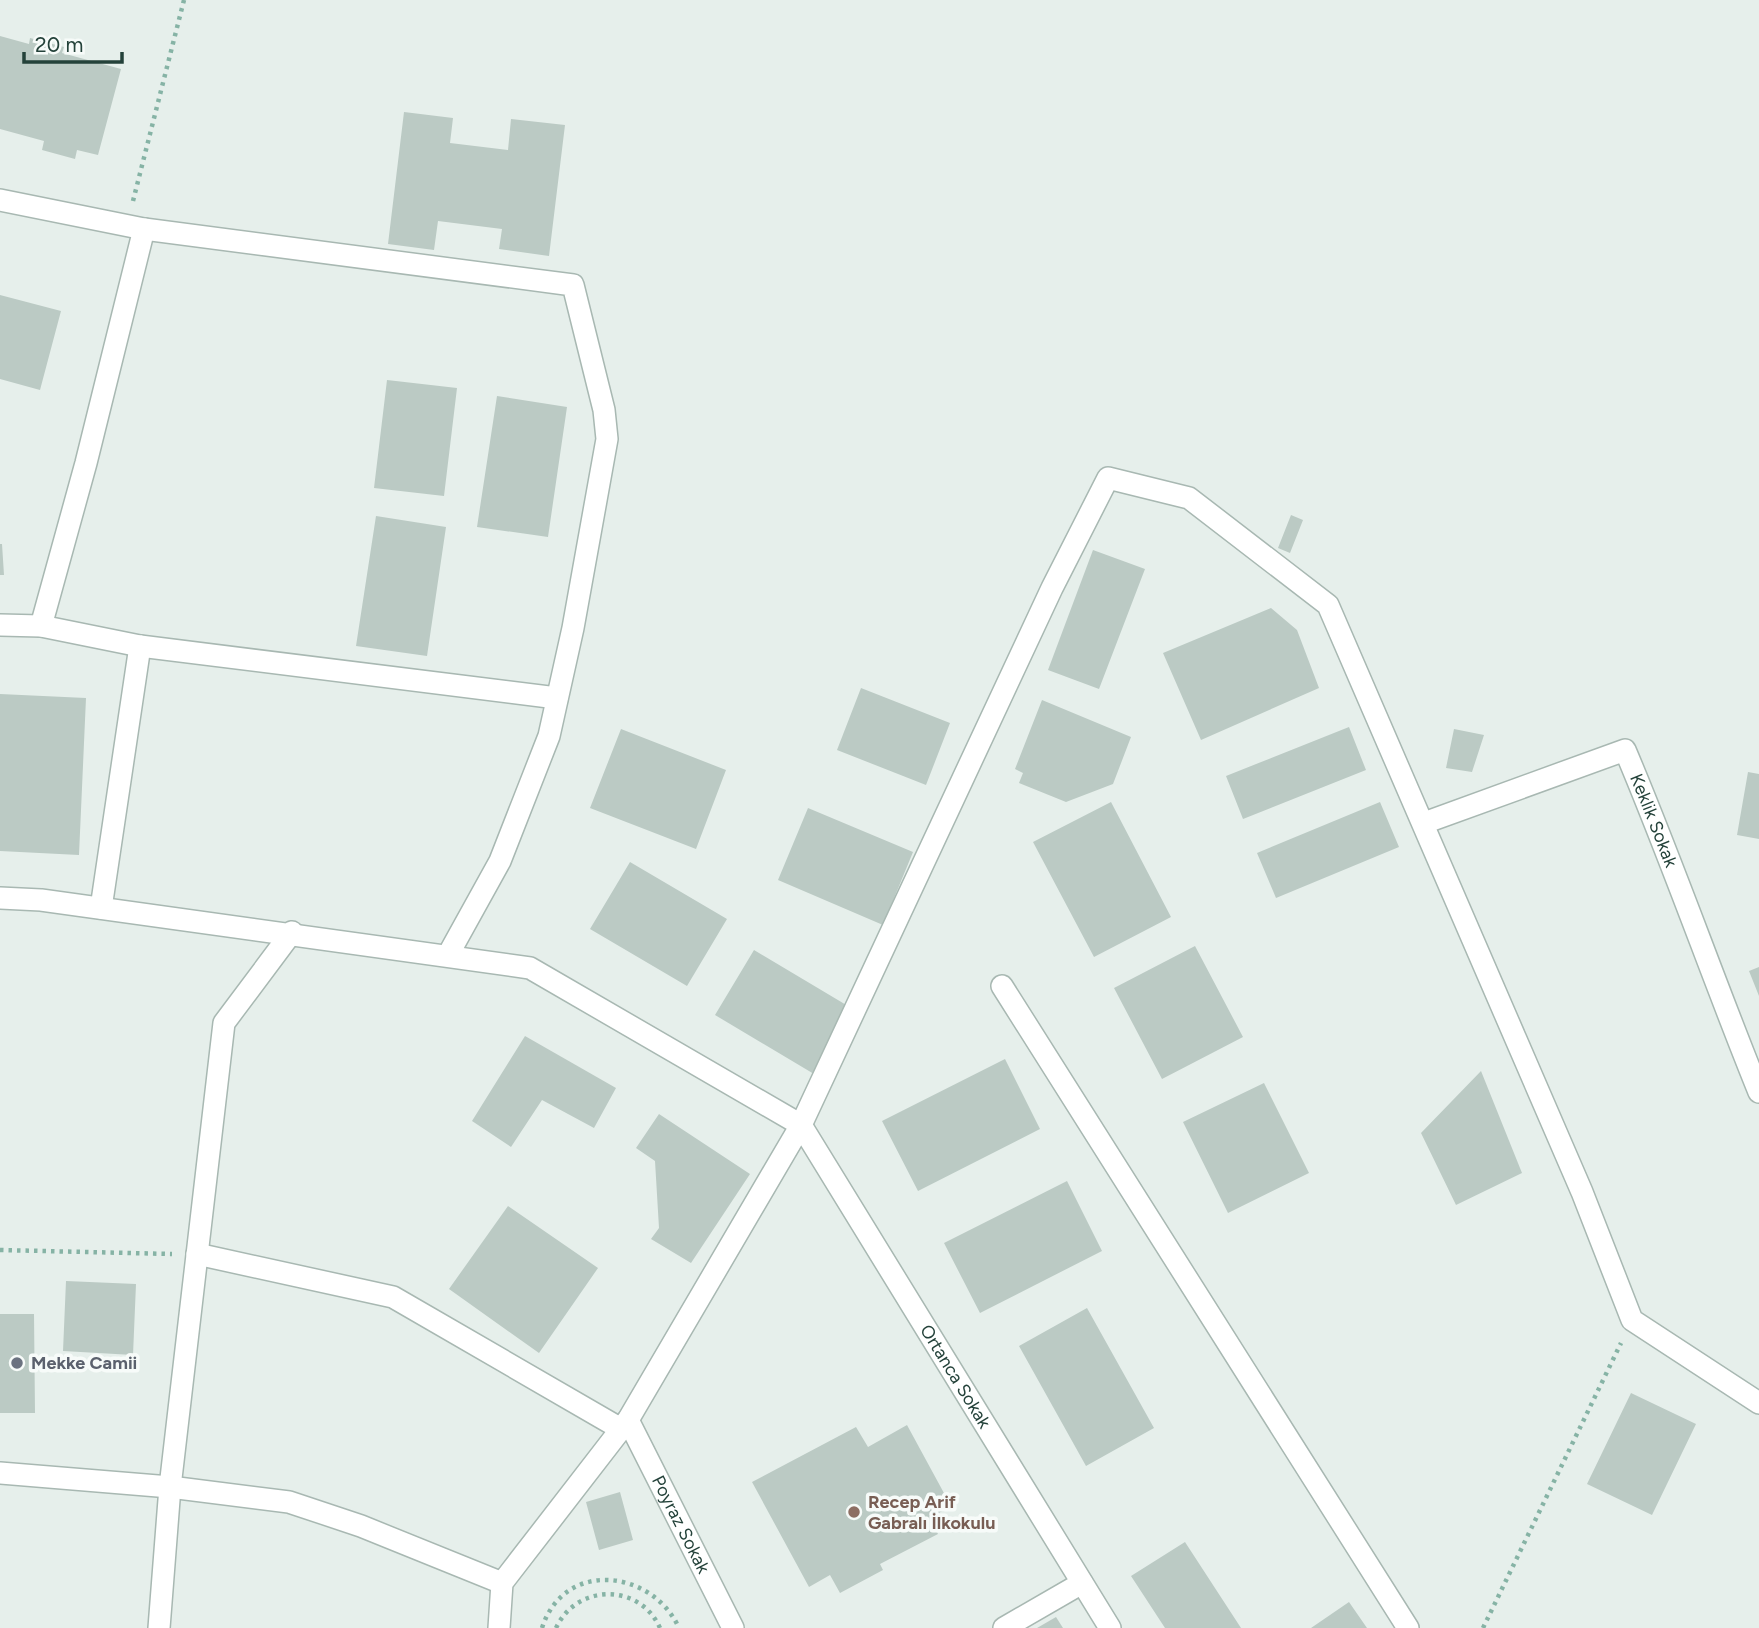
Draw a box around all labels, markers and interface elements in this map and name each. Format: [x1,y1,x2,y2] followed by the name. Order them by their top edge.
[24,21,122,65] scale bar
[35,32,83,57] text: 20 m
[1625,771,1682,871] street label: Keklik Sokak
[915,1321,996,1432] street label: Ortanca Sokak
[31,1352,137,1374] place label: Mekke Camii
[9,1355,25,1371] marker: Mekke Camii
[647,1472,715,1577] street label: Poyraz Sokak
[868,1491,995,1534] place label: Recep Arif Gabralı İlkokulu
[846,1504,862,1520] marker: Recep Arif Gabralı İlkokulu

